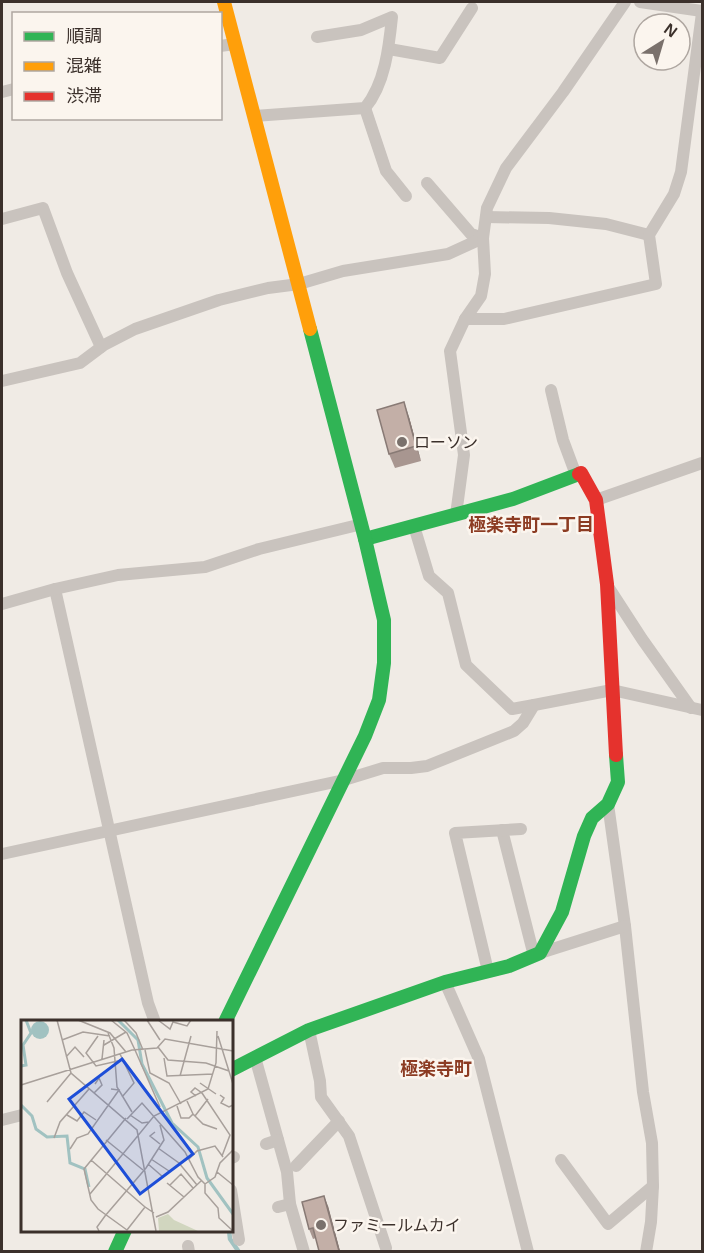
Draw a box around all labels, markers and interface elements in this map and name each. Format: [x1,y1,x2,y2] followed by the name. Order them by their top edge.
[12,12,222,120] legend
[632,12,692,72] north arrow
[661,20,680,41] text: N
[66,26,102,46] text: 順調
[66,56,102,76] text: 混雑
[66,86,102,106] text: 渋滞
[414,434,478,451] place label: ローソン
[395,435,409,449] marker: ローソン
[468,515,594,535] district label: 極楽寺町一丁目
[21,1020,232,1232] inset map
[400,1059,472,1079] district label: 極楽寺町
[333,1217,461,1234] place label: ファミールムカイ
[314,1218,328,1232] marker: ファミールムカイ

